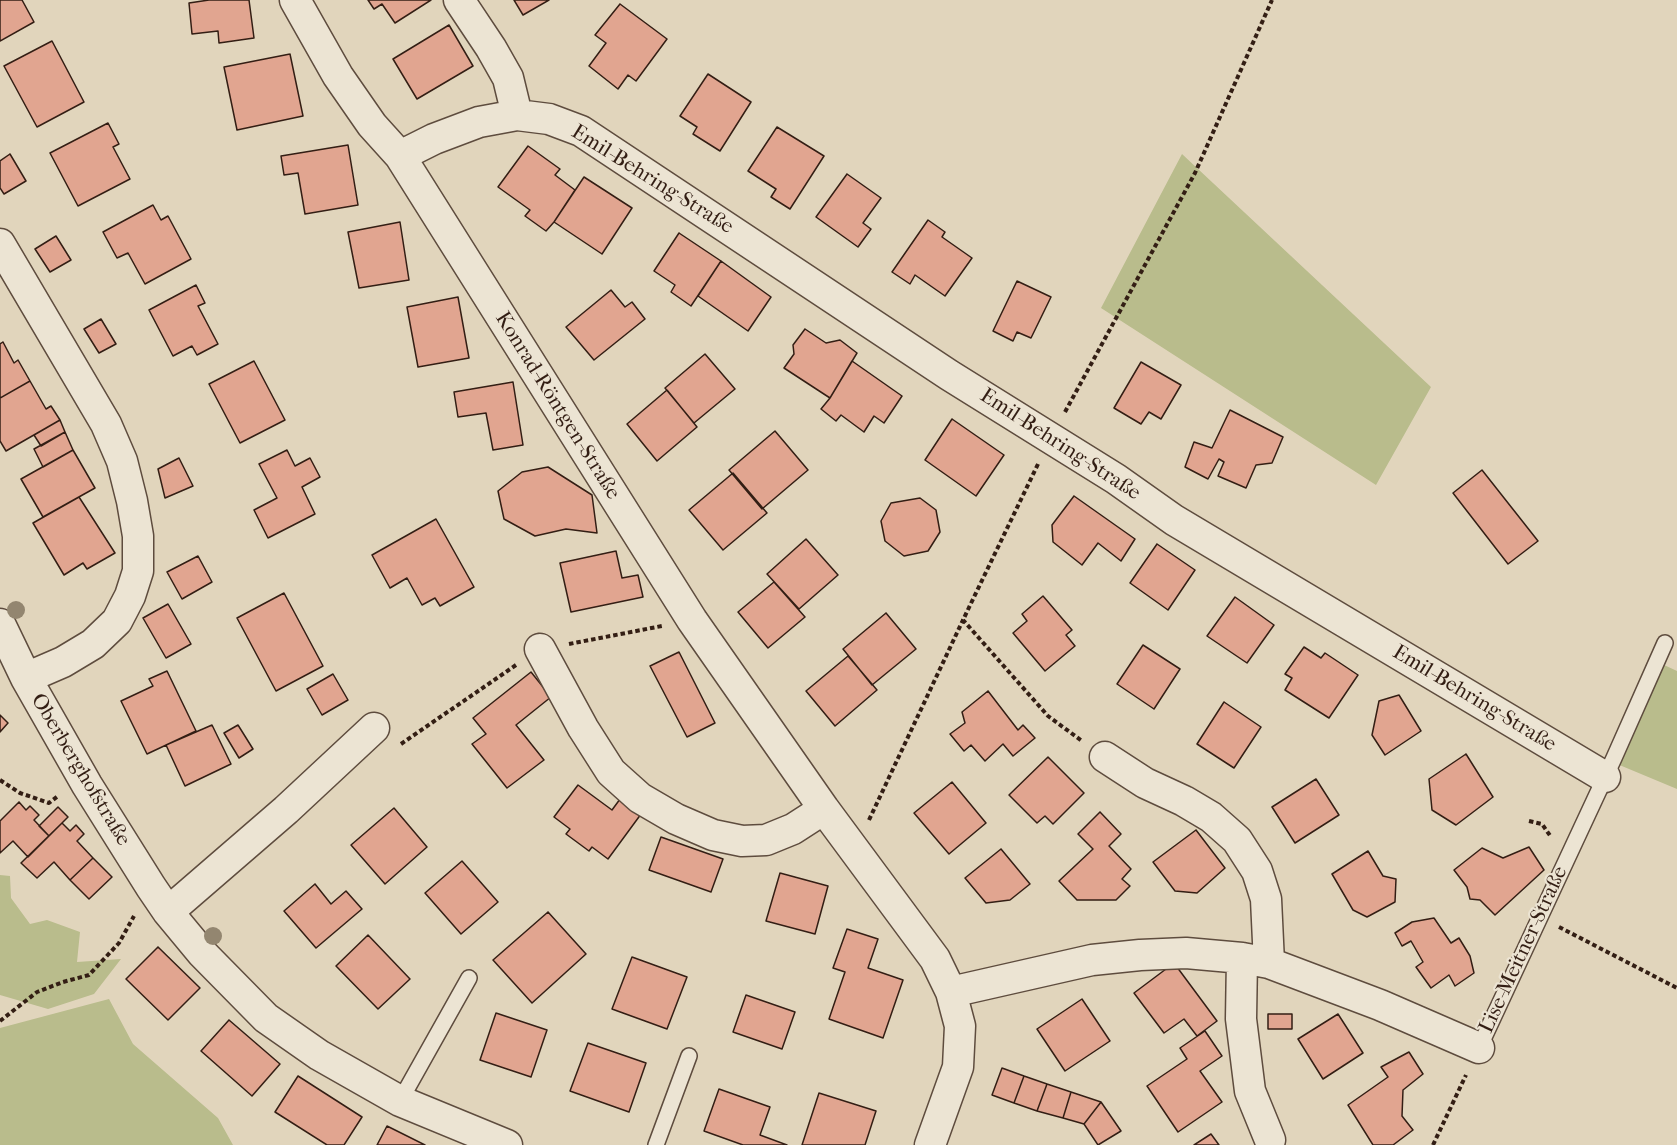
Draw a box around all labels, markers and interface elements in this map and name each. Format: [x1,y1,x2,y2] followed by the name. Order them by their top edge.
[566,120,738,240] street label: Emil-Behring-Straße
[489,308,625,504] street label: Konrad-Röntgen-Straße
[975,384,1145,506] street label: Emil-Behring-Straße
[1388,640,1560,758] street label: Emil-Behring-Straße
[25,689,135,851] street label: Oberberghofstraße
[1474,863,1574,1037] street label: Lise-Meitner-Straße

